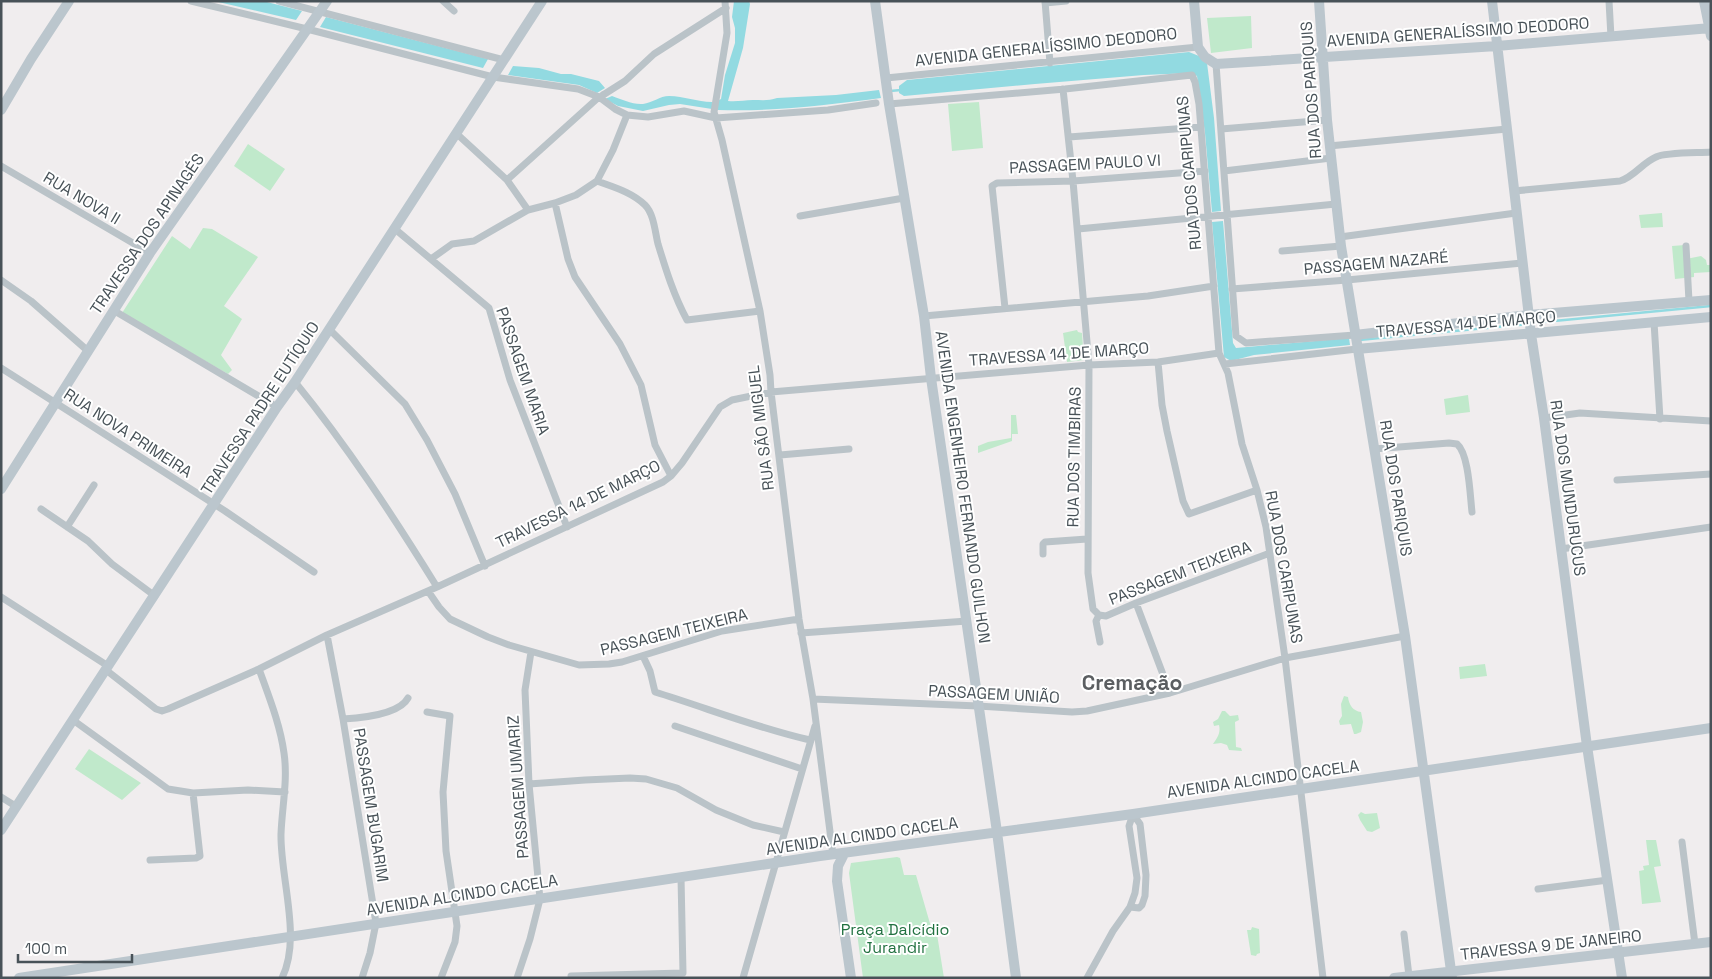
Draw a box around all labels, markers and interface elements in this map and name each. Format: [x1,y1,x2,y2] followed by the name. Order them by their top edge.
[1326,12,1590,52] street label: AVENIDA GENERALÍSSIMO DEODORO
[1296,20,1326,159] street label: RUA DOS PARIQUIS
[914,23,1178,71] street label: AVENIDA GENERALÍSSIMO DEODORO
[1172,95,1206,251] street label: RUA DOS CARIPUNAS
[85,149,209,319] street label: TRAVESSA DOS APINAGÉS
[1009,150,1161,178] street label: PASSAGEM PAULO VI
[40,167,124,229] street label: RUA NOVA II
[1303,246,1449,280] street label: PASSAGEM NAZARÉ
[491,304,555,438] street label: PASSAGEM MARIA
[1375,306,1557,342] street label: TRAVESSA 14 DE MARÇO
[196,317,324,499] street label: TRAVESSA PADRE EUTÍQUIO
[931,329,995,645] street label: AVENIDA ENGENHEIRO FERNANDO GUILHON
[968,337,1150,371] street label: TRAVESSA 14 DE MARÇO
[743,364,779,492] street label: RUA SÃO MIGUEL
[60,384,196,482] street label: RUA NOVA PRIMEIRA
[1062,386,1086,528] street label: RUA DOS TIMBIRAS
[1545,399,1591,578] street label: RUA DOS MUNDURUCUS
[1375,418,1417,558] street label: RUA DOS PARIQUIS
[492,455,664,553] street label: TRAVESSA 14 DE MARÇO
[1260,489,1308,645] street label: RUA DOS CARIPUNAS
[1106,536,1254,610] street label: PASSAGEM TEIXEIRA
[598,604,750,660] street label: PASSAGEM TEIXEIRA
[1082,669,1182,696] district label: Cremação
[928,680,1060,708] street label: PASSAGEM UNIÃO
[503,715,533,859] street label: PASSAGEM UMARIZ
[348,727,394,883] street label: PASSAGEM BUGARIM
[1166,755,1360,803] street label: AVENIDA ALCINDO CACELA
[765,812,959,860] street label: AVENIDA ALCINDO CACELA
[365,869,559,921] street label: AVENIDA ALCINDO CACELA
[841,919,949,958] park label: Praça Dalcídio Jurandir
[1459,925,1643,965] street label: TRAVESSA 9 DE JANEIRO
[18,932,131,964] scale bar
[25,939,67,958] text: 100 m

